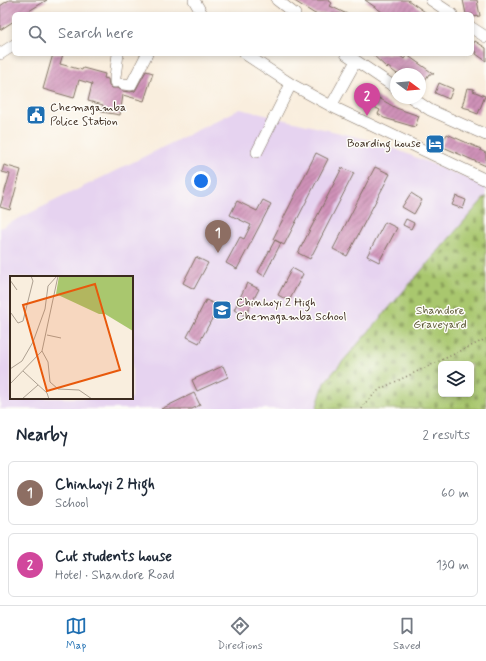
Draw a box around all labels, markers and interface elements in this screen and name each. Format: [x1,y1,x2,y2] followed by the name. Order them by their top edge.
[12,12,474,56] search box
[26,23,48,45] icon: search
[58,24,134,44] text: Search here
[390,68,426,104] north arrow
[354,83,380,116] pin: 2
[50,100,126,130] place label: Chemagamba Police Station
[25,104,47,126] public building icon: Chemagamba Police Station
[424,133,446,155] hotel icon: Boarding house
[347,136,421,153] place label: Boarding house
[191,171,211,191] your location
[205,220,231,253] pin: 1
[10,276,133,399] inset map
[236,295,346,325] place label: Chinhoyi 2 High Chemagamba School
[211,299,233,321] school or university icon: Chinhoyi 2 High Chemagamba School
[413,303,467,333] park label: Shandore Graveyard
[438,361,474,397] map controls
[438,361,474,397] button: layers
[16,424,68,446] text: Nearby
[423,427,470,444] text: 2 results
[55,475,155,495] text: Chinhoyi 2 High
[27,485,33,502] text: 1
[441,485,469,502] text: 60 m
[55,495,89,512] text: School
[55,547,172,567] text: Cut students house
[27,557,33,574] text: 2
[436,557,469,574] text: 130 m
[55,567,175,584] text: Hotel · Shandore Road
[65,615,87,653] tab: Map
[217,615,263,653] tab: Directions
[393,615,421,653] tab: Saved

